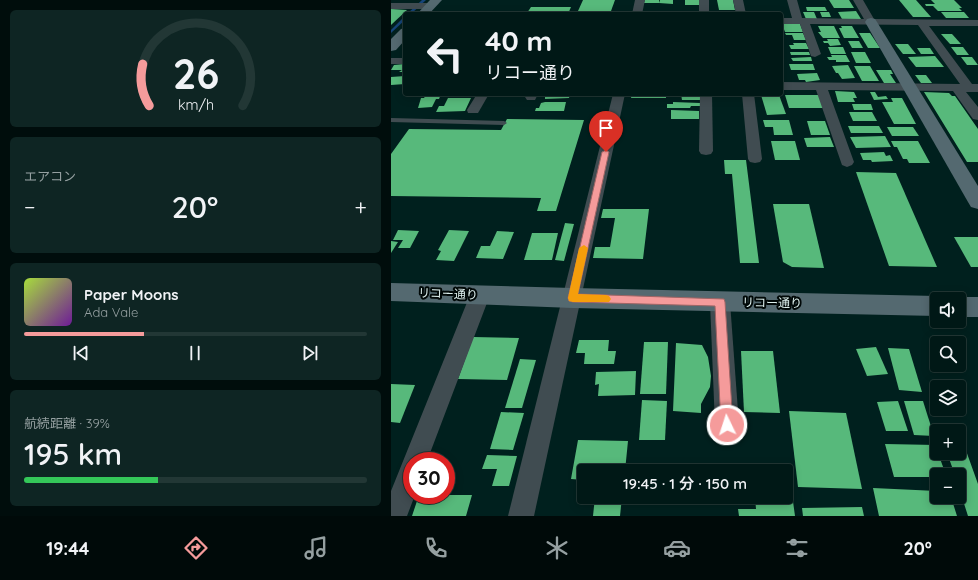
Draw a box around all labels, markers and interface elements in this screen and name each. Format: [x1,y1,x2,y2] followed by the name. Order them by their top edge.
[485,23,552,58] text: 40 m
[419,28,471,80] icon: left
[172,47,219,99] text: 26
[485,61,575,84] text: リコー通り
[177,96,214,114] text: km/h
[589,111,623,152] pin
[595,117,617,139] icon: arrive
[24,168,76,184] text: エアコン
[172,188,218,226] text: 20°
[24,193,35,221] text: −
[355,193,367,221] text: +
[84,285,179,304] text: Paper Moons
[418,285,478,302] street label: リコー通り
[930,292,966,504] map controls
[930,292,966,328] button: sound
[742,294,802,311] street label: リコー通り
[84,304,138,320] text: Ada Vale
[930,336,966,372] button: search
[70,342,92,364] icon: previous
[184,342,206,364] icon: pause
[299,342,321,364] icon: next
[930,380,966,416] button: layers
[706,404,748,446] position arrow
[24,415,110,431] text: 航続距離 · 39%
[930,424,966,460] button: +
[24,435,122,473] text: 195 km
[403,452,455,504] speed limit sign: 30
[930,468,966,504] button: −
[623,474,747,493] text: 19:45 · 1 分 · 150 m
[182,534,210,562] icon: directions
[302,534,330,562] icon: music
[422,534,450,562] icon: phone
[543,534,571,562] icon: climate
[663,534,691,562] icon: car
[783,534,811,562] icon: filters
[46,537,89,560] text: 19:44
[903,537,932,560] text: 20°

